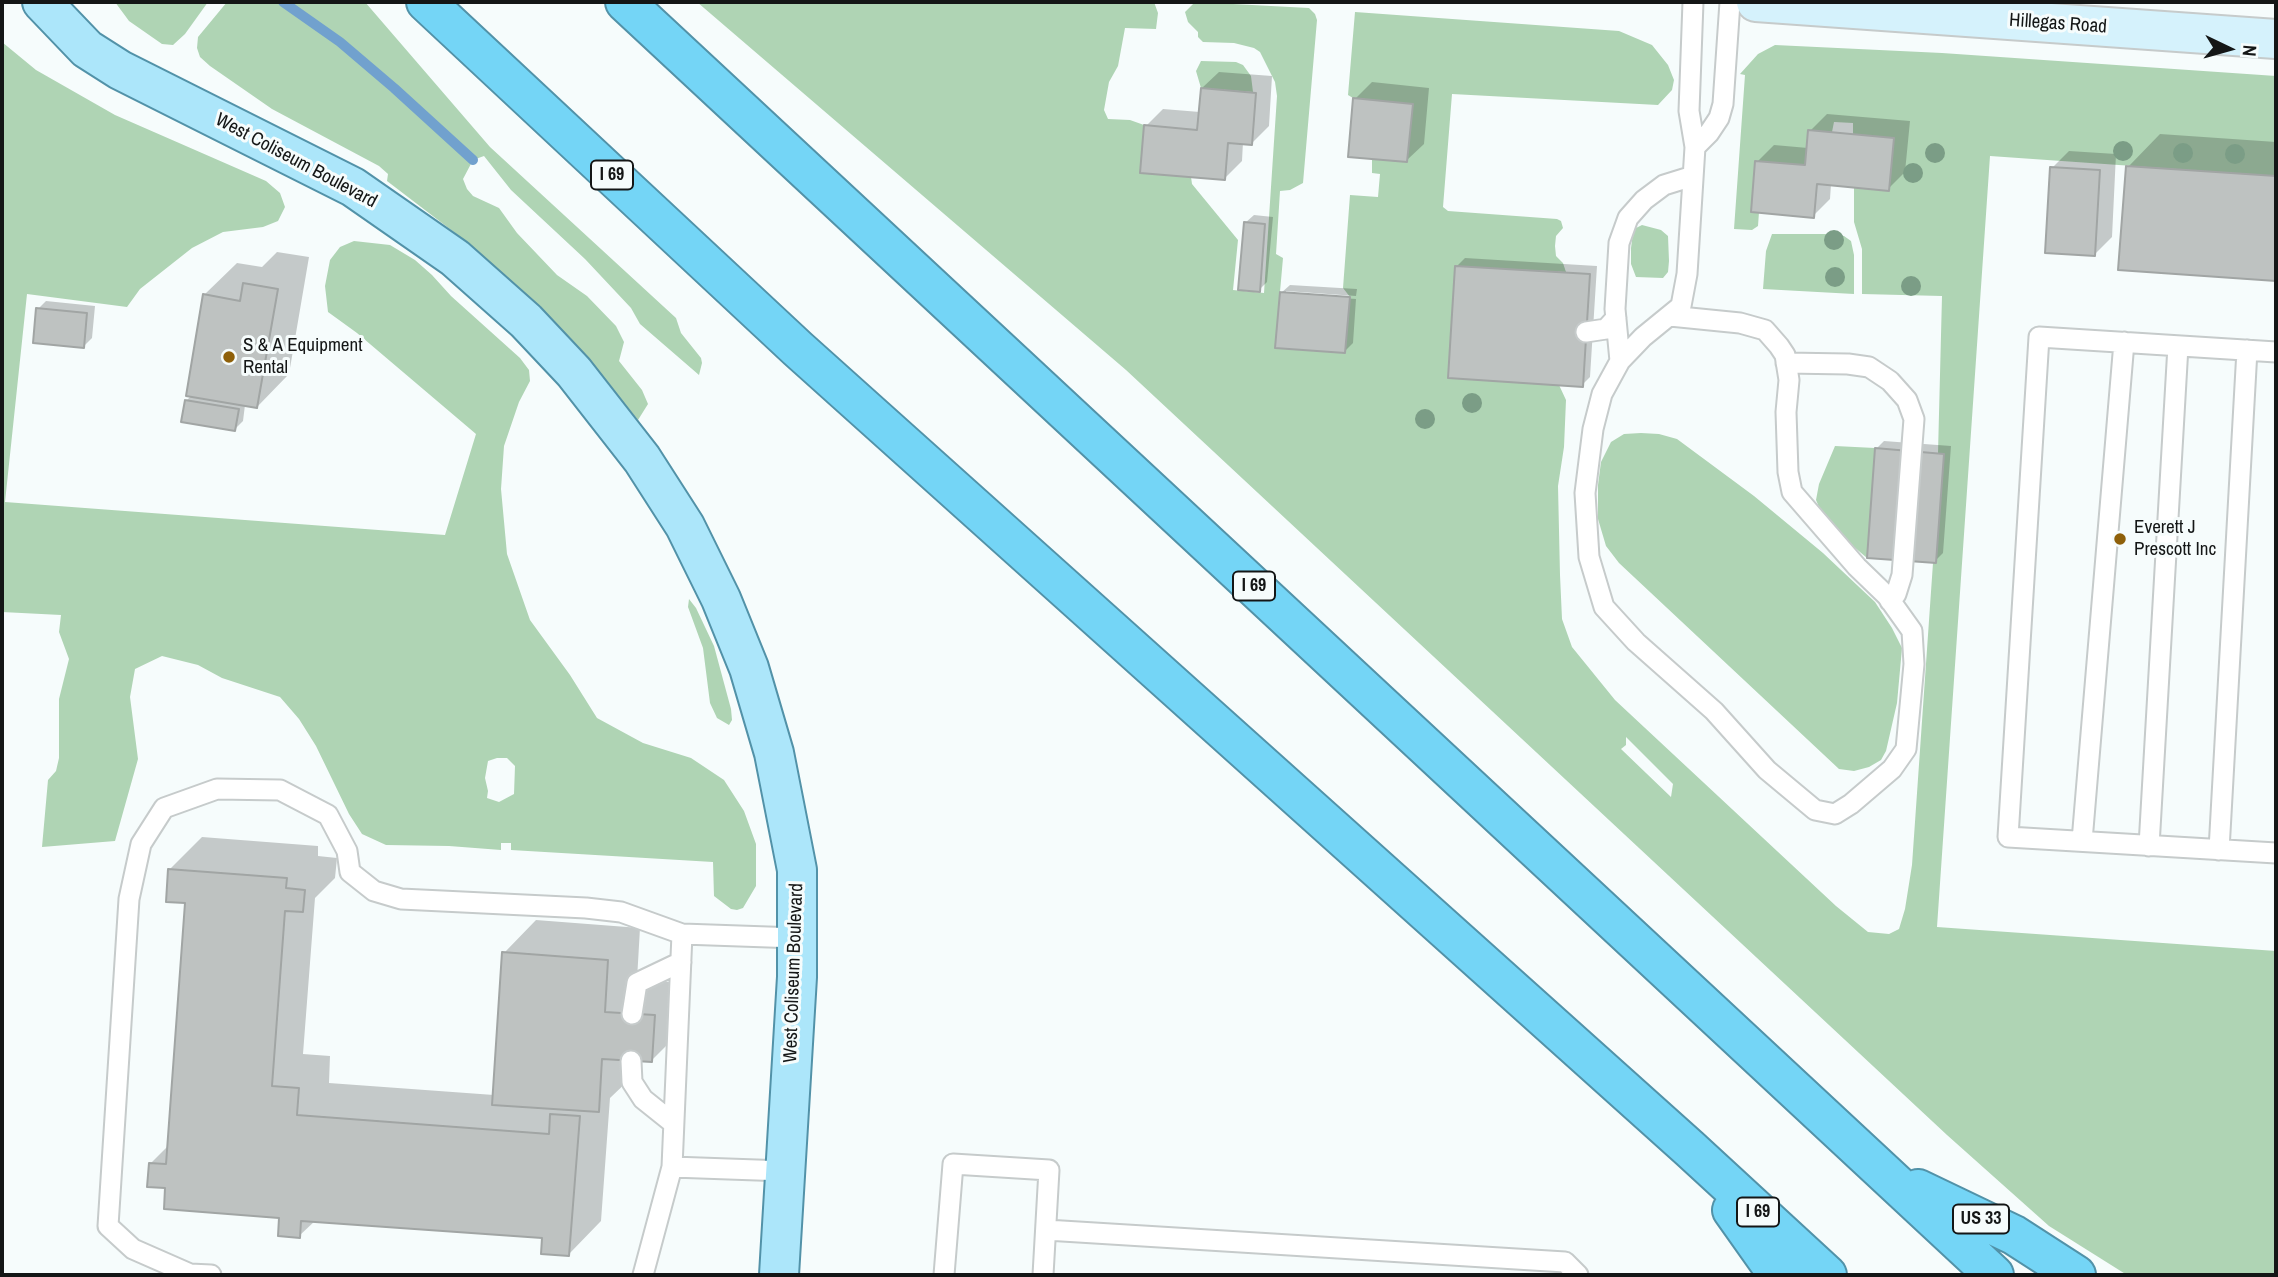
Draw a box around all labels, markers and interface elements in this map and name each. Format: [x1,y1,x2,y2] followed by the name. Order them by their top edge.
[2008,9,2108,39] street label: Hillegas Road
[2194,14,2264,84] north arrow
[2236,44,2263,58] text: N
[211,109,381,213] street label: West Coliseum Boulevard
[591,160,633,190] road number: I 69
[243,335,363,379] place label: S & A Equipment Rental
[221,349,237,365] marker: S & A Equipment Rental
[2134,517,2216,561] place label: Everett J Prescott Inc
[2112,531,2128,547] marker: Everett J Prescott Inc
[1233,572,1275,600] road number: I 69
[779,883,809,1063] street label: West Coliseum Boulevard
[1737,1198,1779,1226] road number: I 69
[1953,1204,2009,1234] road number: US 33

